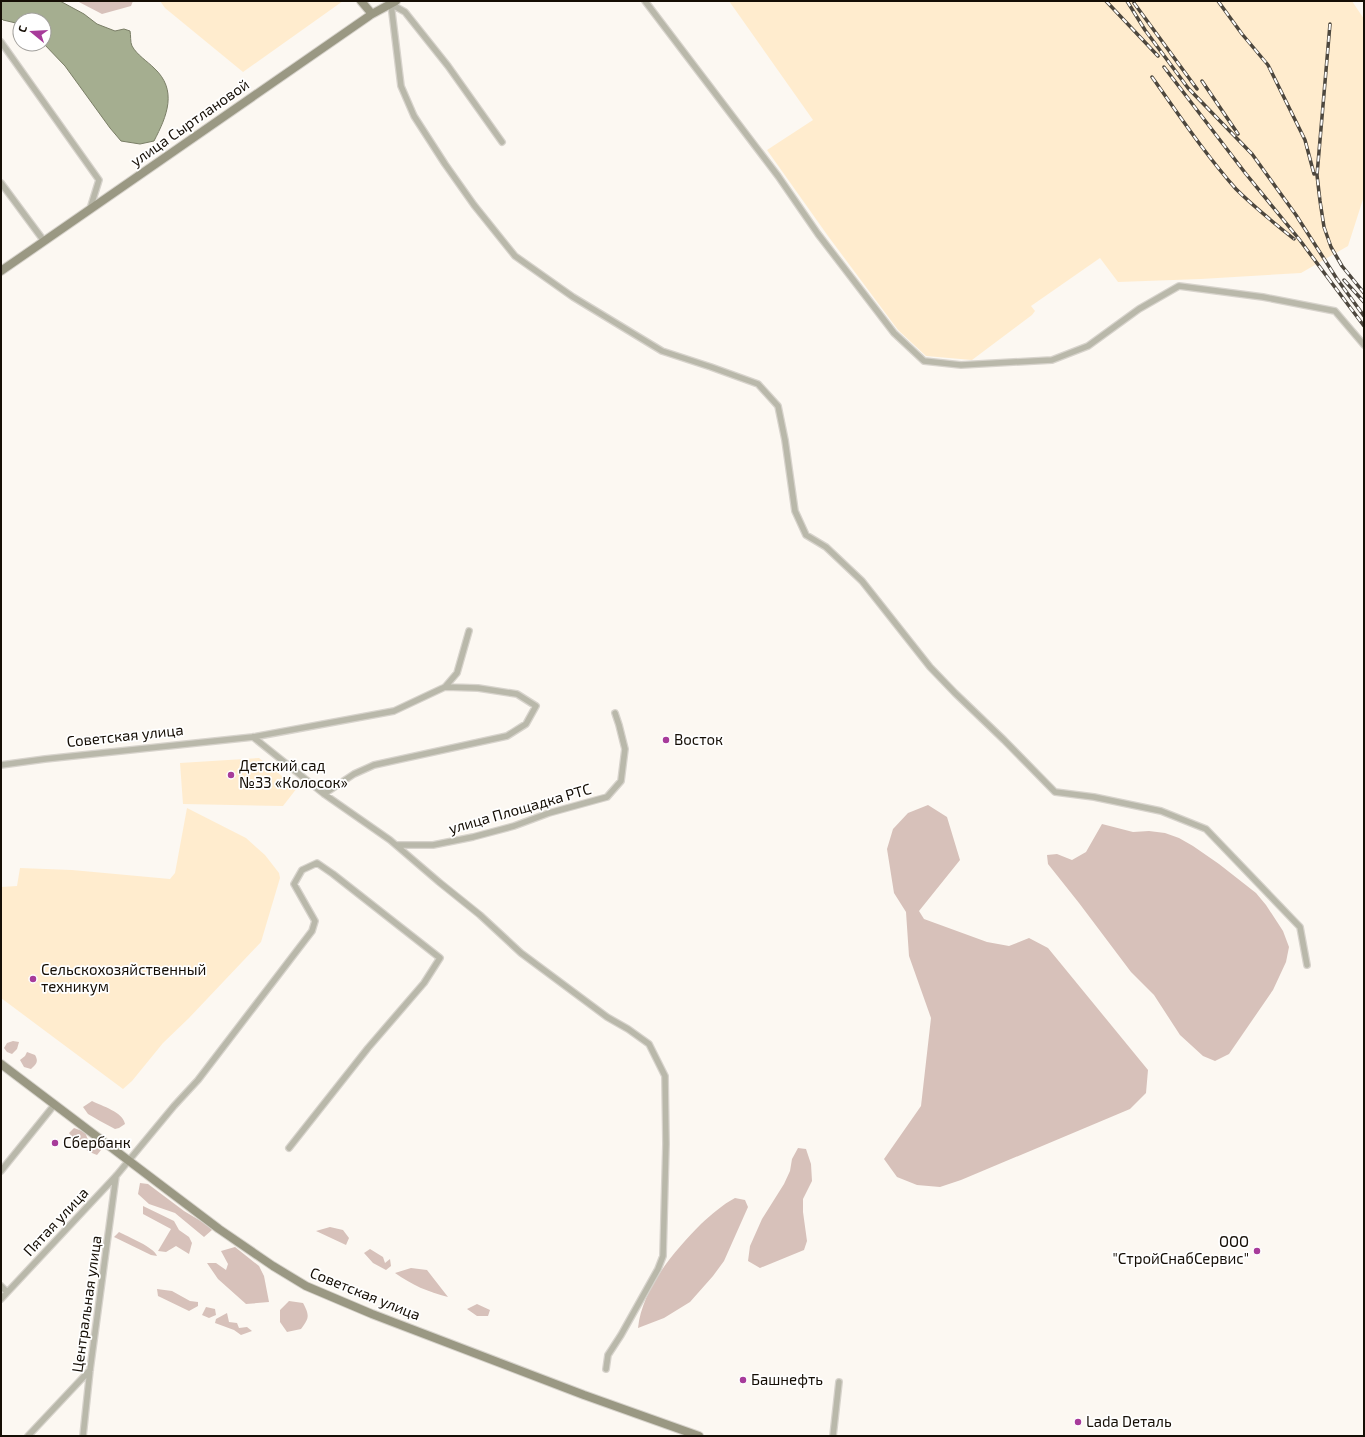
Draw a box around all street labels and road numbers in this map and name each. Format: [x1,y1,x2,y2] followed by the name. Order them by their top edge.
[127,75,253,171] street label: улица Сыртлановой
[66,720,184,751] street label: Советская улица
[446,779,594,838] street label: улица Площадка РТС
[19,1183,92,1260] street label: Пятая улица
[67,1234,106,1374] street label: Центральная улица
[307,1263,423,1324] street label: Советская улица

